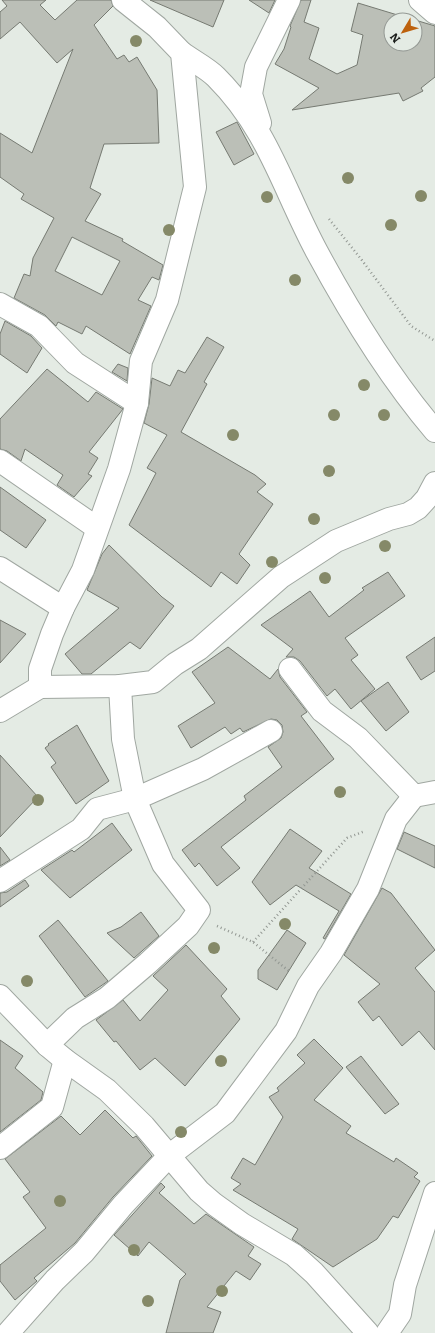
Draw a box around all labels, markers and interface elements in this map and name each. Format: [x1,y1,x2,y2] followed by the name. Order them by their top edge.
[383,12,423,52] north arrow
[385,30,403,47] text: N

